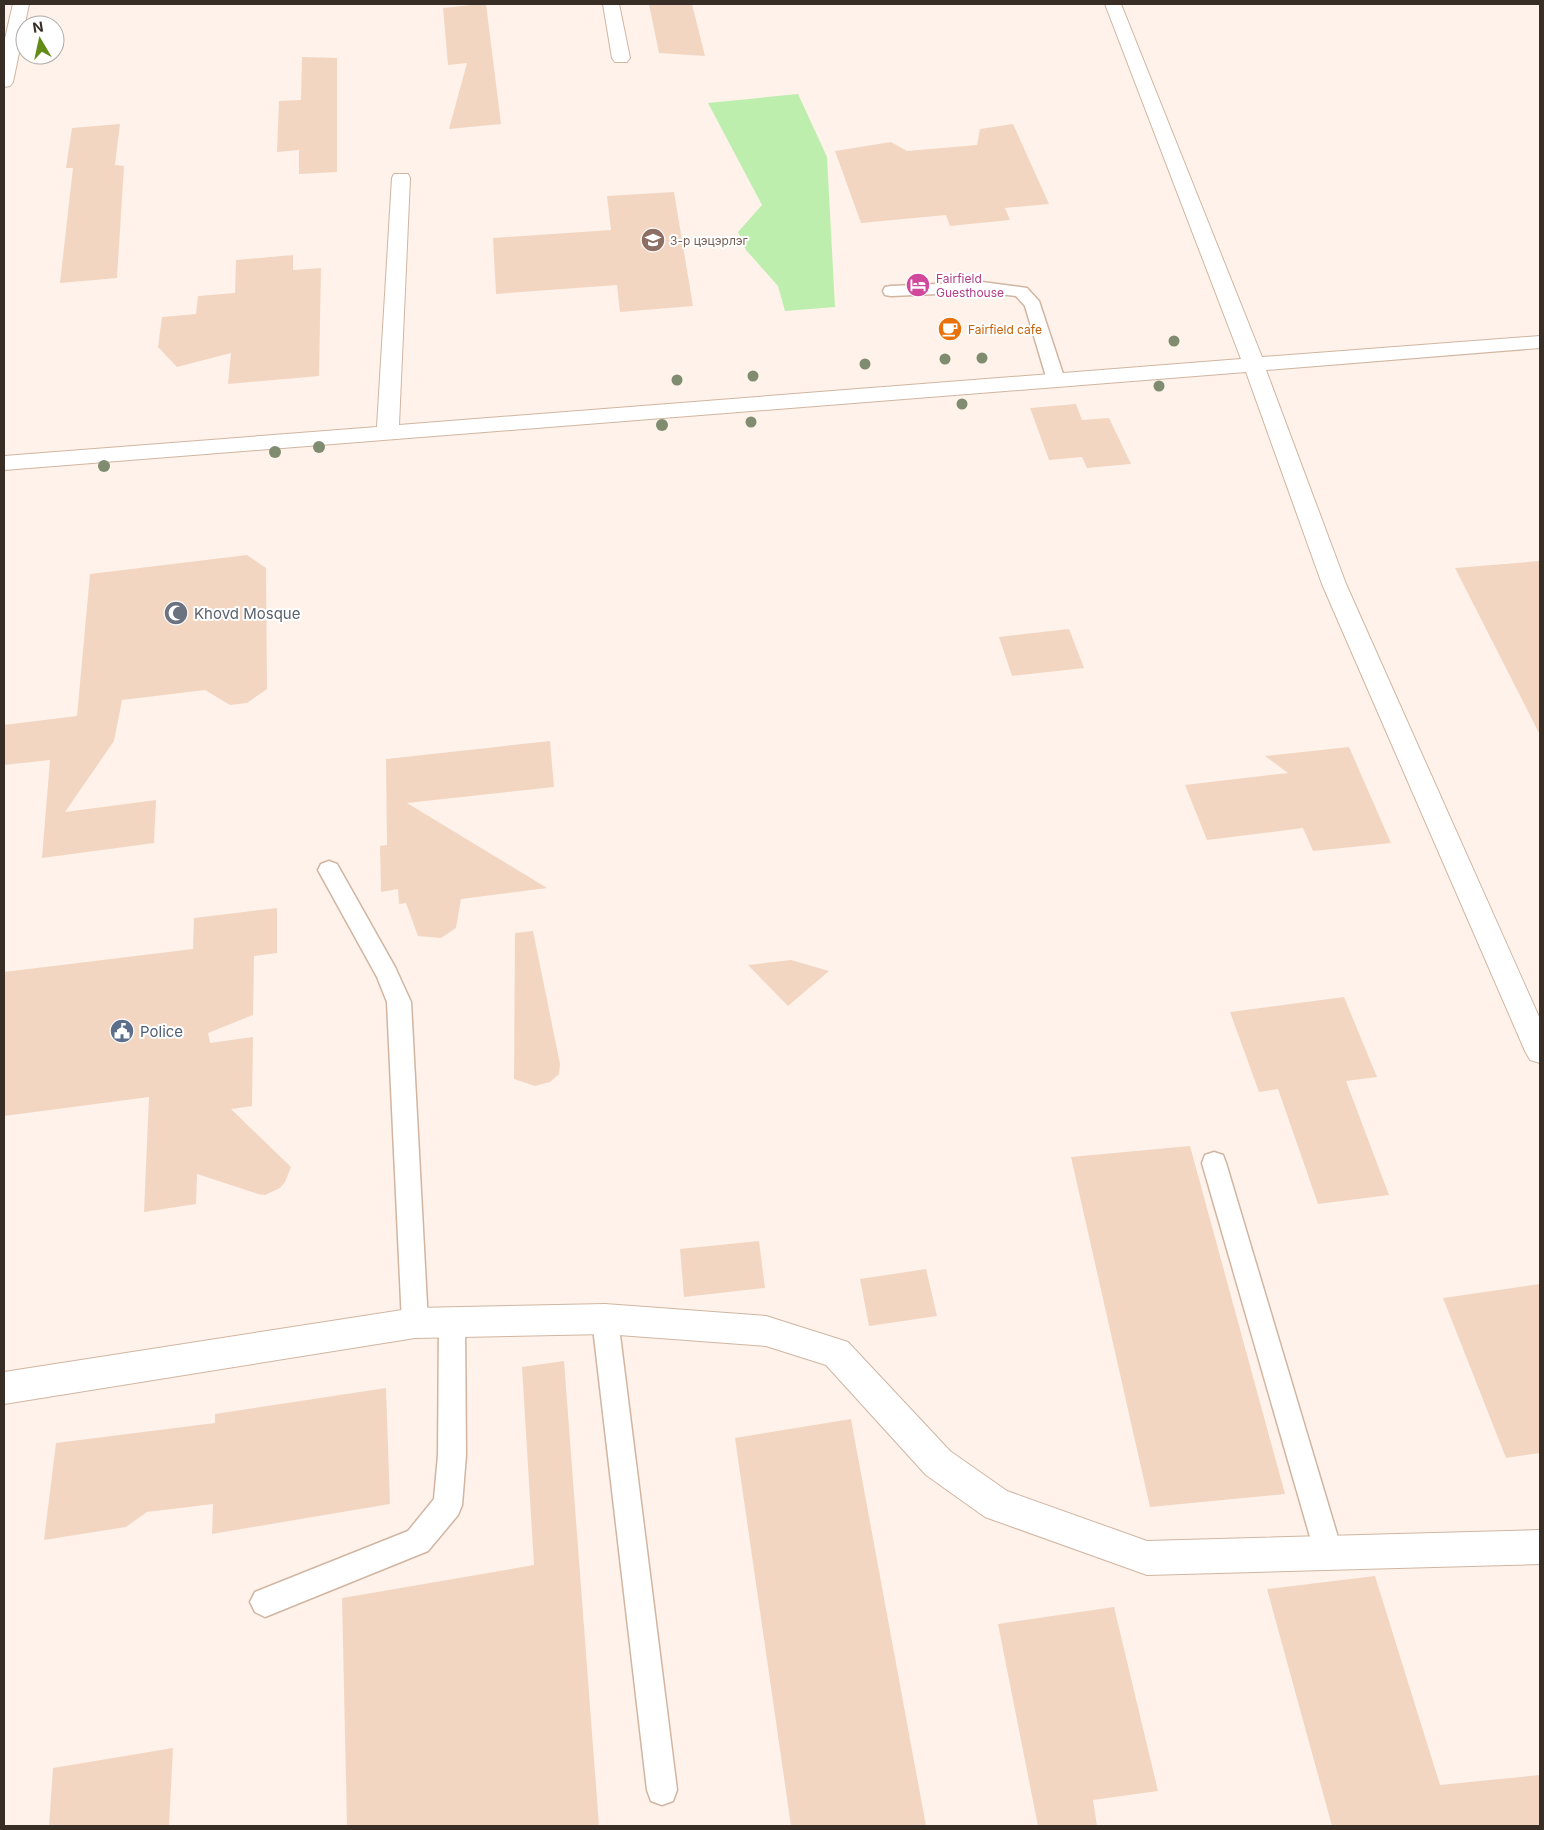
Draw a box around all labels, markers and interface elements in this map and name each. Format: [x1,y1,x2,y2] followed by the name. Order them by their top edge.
[15,15,65,65] north arrow
[31,17,44,36] text: N
[640,227,666,253] school or university icon: 3-р цэцэрлэг
[670,233,748,248] place label: 3-р цэцэрлэг
[936,271,1004,300] place label: Fairfield Guesthouse
[905,272,931,298] hotel icon: Fairfield Guesthouse
[937,316,963,342] cafe icon: Fairfield cafe
[968,322,1042,337] place label: Fairfield cafe
[163,600,189,626] mosque icon: Khovd Mosque
[194,604,300,623] place label: Khovd Mosque
[109,1018,135,1044] public building icon: Police
[140,1022,183,1041] place label: Police

